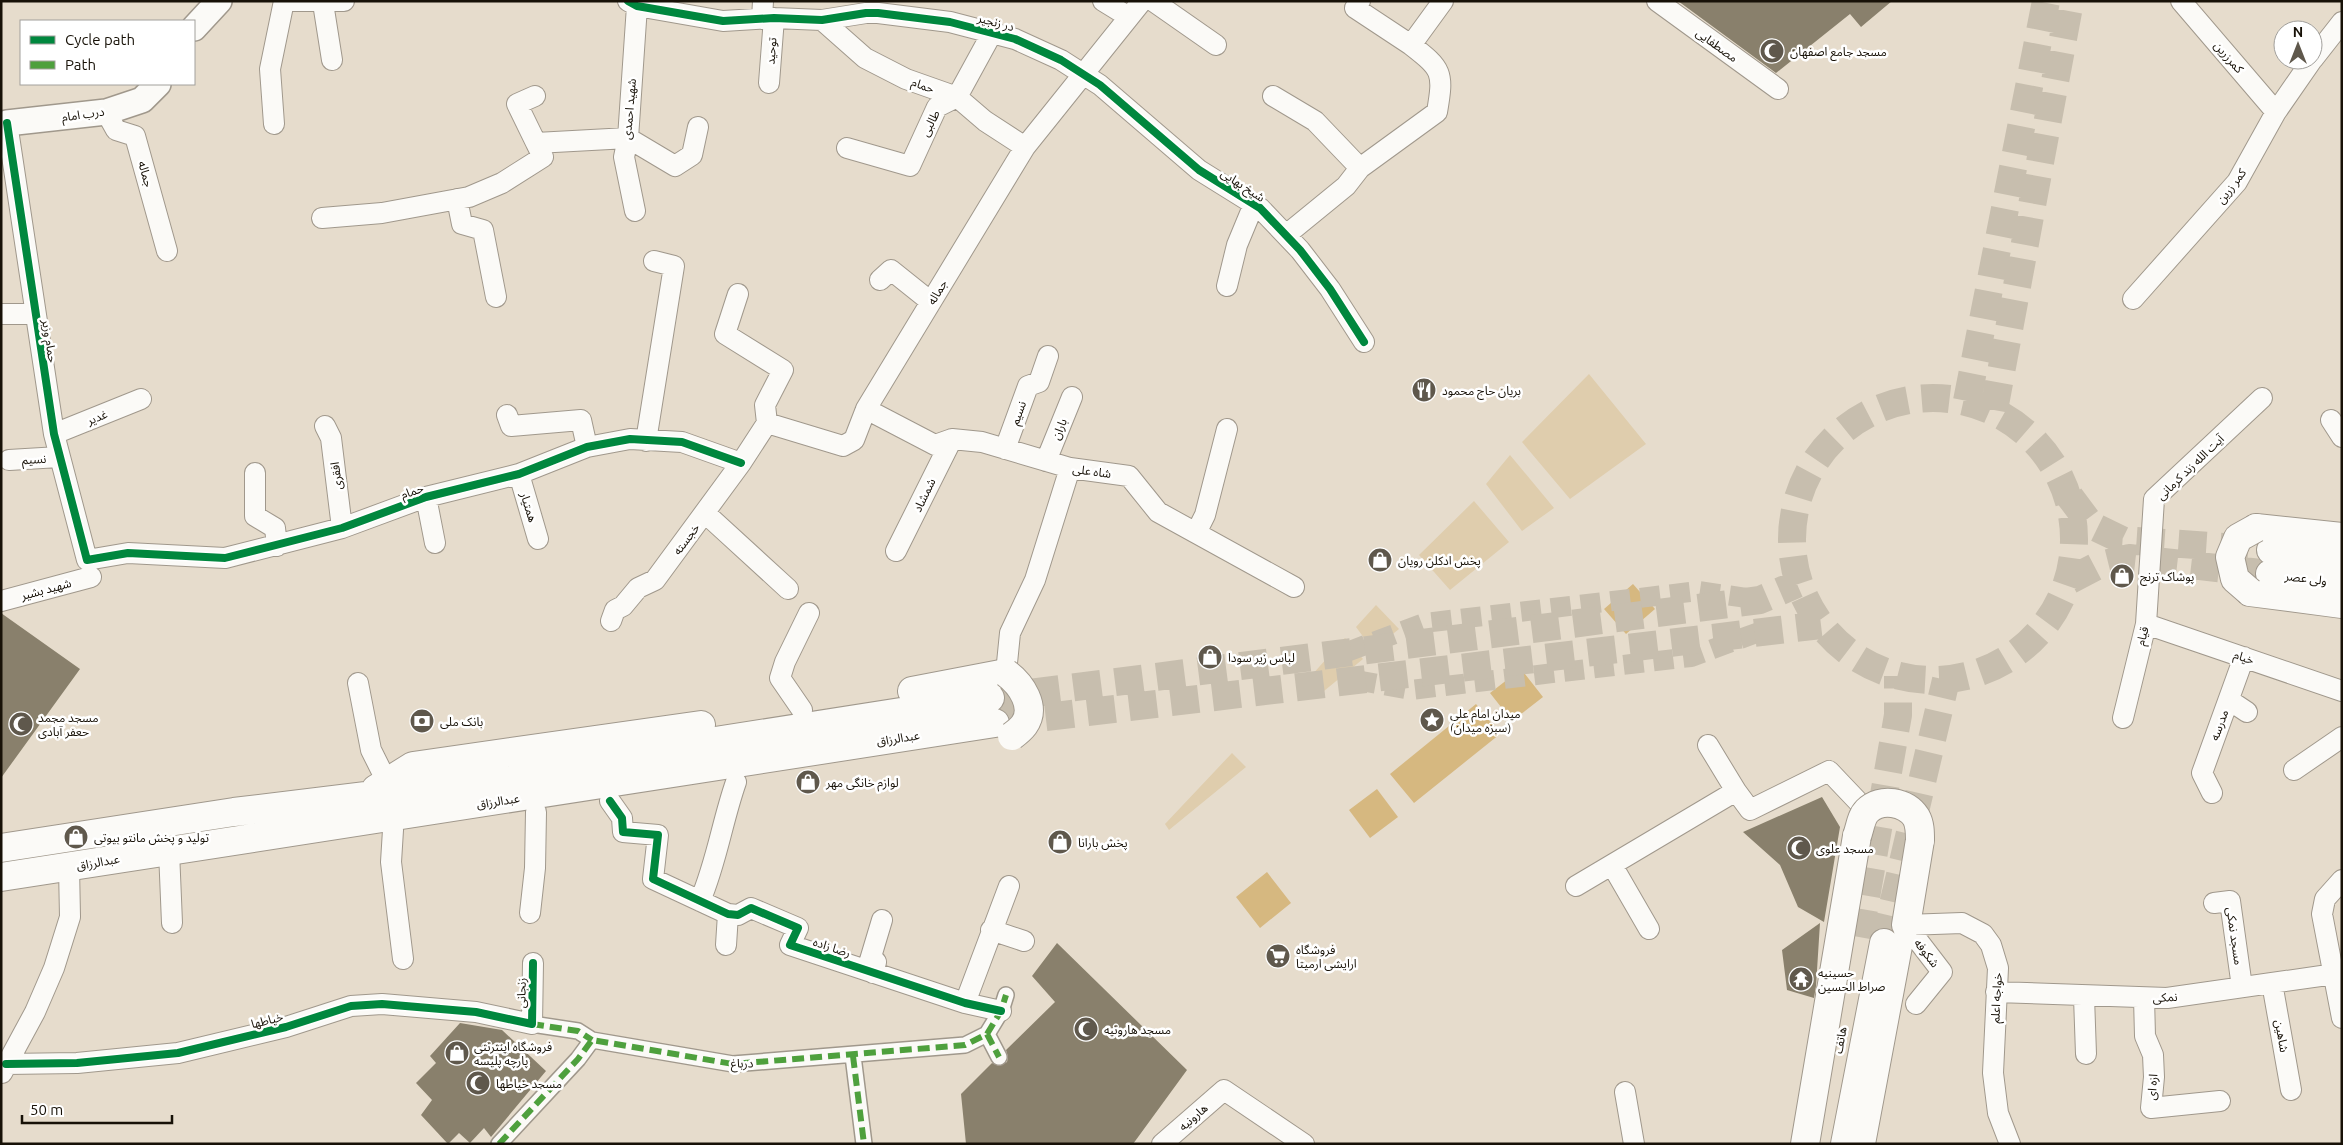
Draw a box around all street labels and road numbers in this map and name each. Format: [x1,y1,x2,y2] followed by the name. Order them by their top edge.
[975,11,1016,34] street label: در زنجیر
[1693,26,1740,65] street label: مصطفایی
[764,37,780,65] street label: توحید
[2211,39,2247,77] street label: کمرزرین
[909,75,936,98] street label: حمام
[620,78,639,140] street label: شهید احمدی
[61,105,106,126] street label: درب امام
[918,108,943,139] street label: طالبی
[135,159,156,189] street label: جماله
[2214,165,2250,207] street label: کمر زرین
[1217,166,1267,206] street label: شیخ بهایی
[925,277,950,307] street label: جماله
[37,317,60,364] street label: حمام وزیر
[1008,399,1031,428] street label: نسیم
[84,407,109,428] street label: غدیر
[1049,416,1070,442] street label: باران
[2154,431,2227,503] street label: آیت الله زند کرمانی
[21,452,47,469] street label: نسیم
[328,461,345,491] street label: افقری
[1072,462,1112,481] street label: شاه علی
[910,476,938,514] street label: شمشاد
[399,481,426,504] street label: حمام
[517,489,540,524] street label: همتیار
[670,521,703,558] street label: خجسته
[2283,569,2328,588] street label: ولی عصر
[18,576,73,603] street label: شهید بشیر
[2133,625,2154,648] street label: قیام
[2231,648,2256,669] street label: خیام
[2207,708,2232,743] street label: مدرسه
[875,728,921,749] street label: عبدالرزاق
[475,791,521,812] street label: عبدالرزاق
[75,852,121,873] street label: عبدالرزاق
[2224,906,2245,966] street label: مسجد نمکی
[811,935,852,960] street label: رضا زاده
[1911,936,1942,970] street label: شکوفه
[1988,972,2007,1024] street label: خواجه اعلم
[514,978,529,1008] street label: زنجانی
[2152,990,2178,1005] street label: نمکی
[250,1010,285,1031] street label: خیاطها
[2272,1019,2291,1054] street label: شاهین
[1831,1025,1849,1055] street label: هاتف
[731,1056,754,1073] street label: درباغ
[2145,1073,2160,1101] street label: ازه ای
[1176,1101,1211,1134] street label: هارونیه

